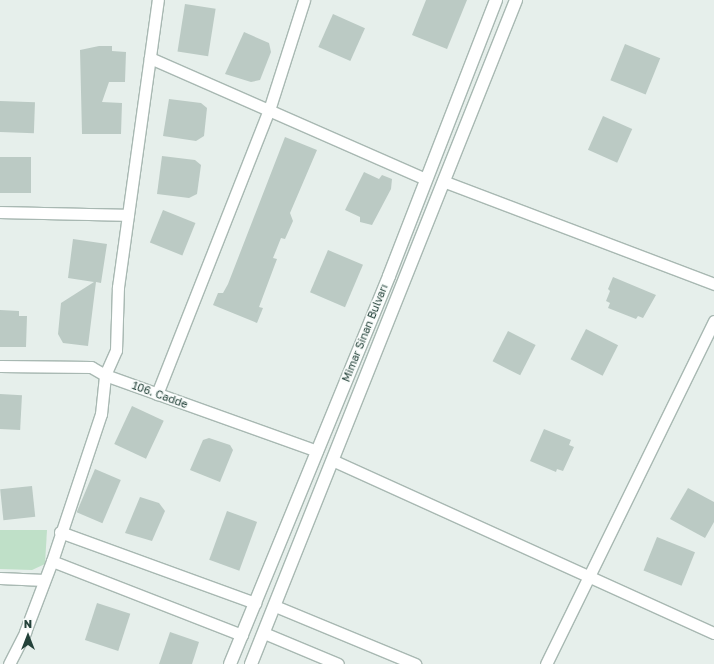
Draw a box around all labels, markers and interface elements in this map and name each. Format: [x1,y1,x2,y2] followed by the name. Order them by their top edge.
[339,282,391,384] street label: Mimar Sinan Bulvarı
[130,379,190,411] street label: 106. Cadde
[8,616,48,656] north arrow
[24,617,32,630] text: N

